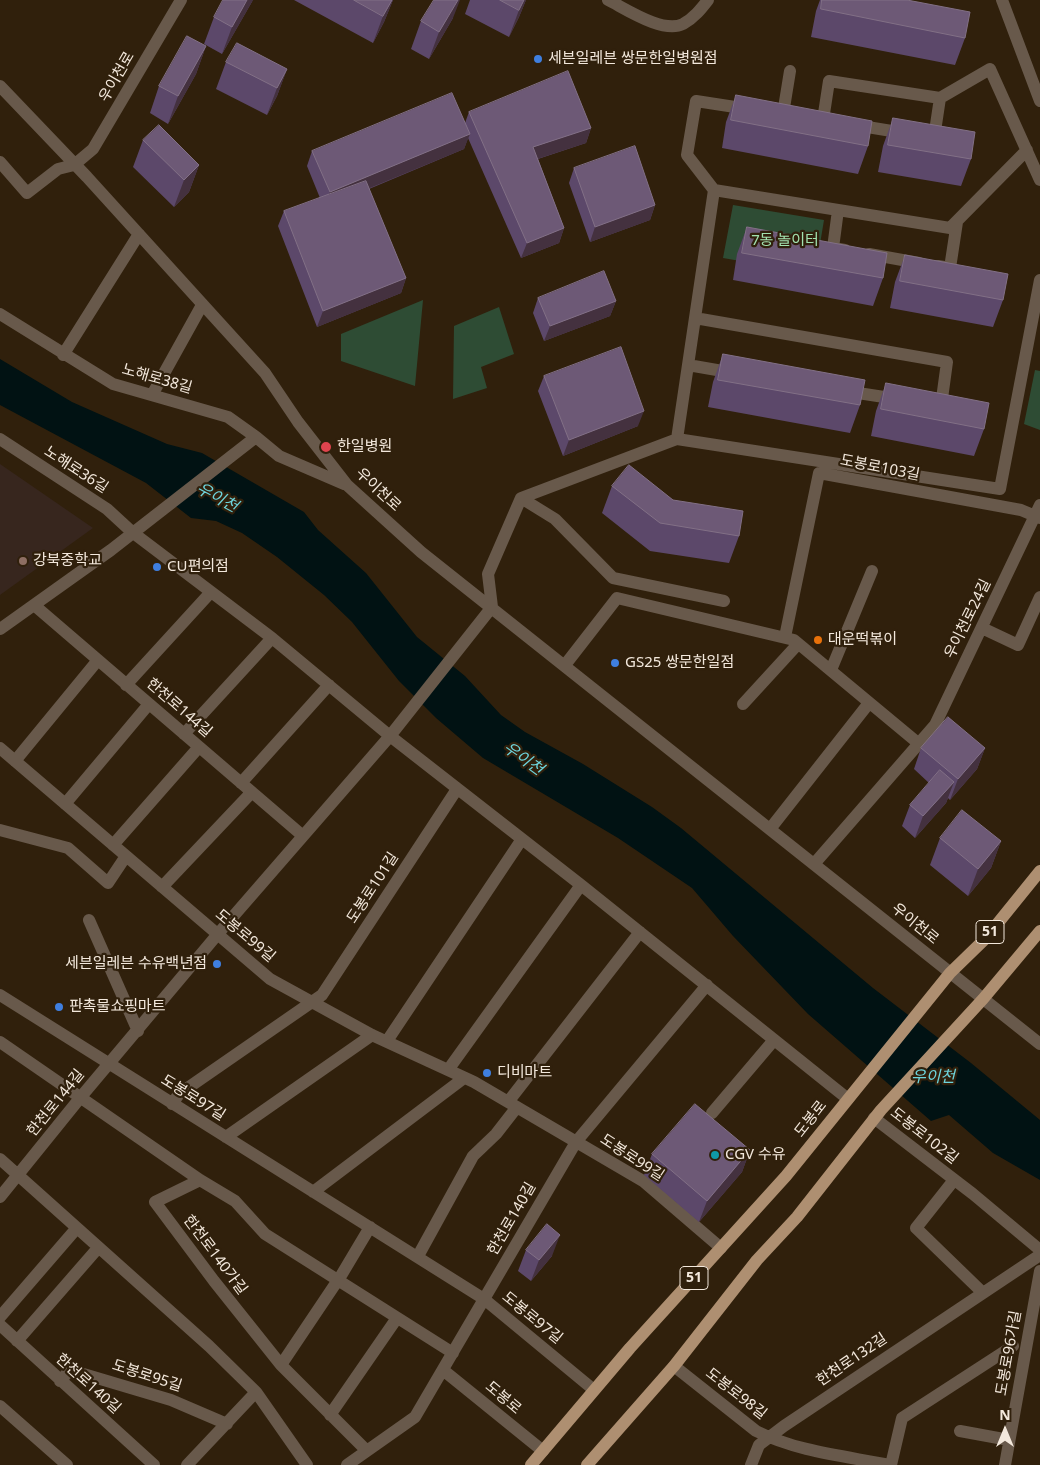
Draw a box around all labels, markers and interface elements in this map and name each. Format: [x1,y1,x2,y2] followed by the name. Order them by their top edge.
[95,49,139,105] street label: 우이천로
[548,50,717,68] place label: 세븐일레븐 쌍문한일병원점
[532,53,544,65] marker: 세븐일레븐 쌍문한일병원점
[751,232,819,250] park label: 7동 놀이터
[120,360,194,398] street label: 노해로38길
[337,438,392,456] place label: 한일병원
[319,440,333,454] marker: 한일병원
[41,443,111,497] street label: 노해로36길
[839,451,921,485] street label: 도봉로103길
[352,465,404,515] street label: 우이천로
[193,479,241,517] water label: 우이천
[33,552,102,570] place label: 강북중학교
[17,555,29,567] marker: 강북중학교
[167,558,229,576] place label: CU편의점
[151,561,163,573] marker: CU편의점
[941,576,995,662] street label: 우이천로24길
[828,631,897,649] place label: 대운떡볶이
[812,634,824,646] marker: 대운떡볶이
[625,654,734,672] place label: GS25 쌍문한일점
[609,657,621,669] marker: GS25 쌍문한일점
[143,675,215,741] street label: 한천로144길
[499,738,547,780] water label: 우이천
[343,849,403,927] street label: 도봉로101길
[888,900,942,948] street label: 우이천로
[211,906,279,966] street label: 도봉로99길
[976,920,1004,944] road number: 51
[65,955,207,973] place label: 세븐일레븐 수유백년점
[211,958,223,970] marker: 세븐일레븐 수유백년점
[69,998,166,1016] place label: 판촉물쇼핑마트
[53,1001,65,1013] marker: 판촉물쇼핑마트
[497,1064,552,1082] place label: 디비마트
[24,1066,88,1140] street label: 한천로144길
[481,1067,493,1079] marker: 디비마트
[911,1067,955,1087] water label: 우이천
[158,1071,228,1125] street label: 도봉로97길
[791,1097,831,1141] street label: 도봉로
[887,1104,961,1168] street label: 도봉로102길
[597,1131,667,1185] street label: 도봉로99길
[725,1146,786,1164] place label: CGV 수유
[709,1149,721,1161] marker: CGV 수유
[484,1179,540,1259] street label: 한천로140길
[179,1212,251,1298] street label: 한천로140가길
[680,1266,708,1290] road number: 51
[498,1288,566,1348] street label: 도봉로97길
[993,1309,1025,1397] street label: 도봉로96가길
[813,1330,891,1390] street label: 한천로132길
[52,1350,124,1418] street label: 한천로140길
[110,1356,184,1396] street label: 도봉로95길
[702,1365,770,1423] street label: 도봉로98길
[481,1378,525,1418] street label: 도봉로
[980,1405,1030,1455] north arrow
[999,1405,1011,1424] text: N

